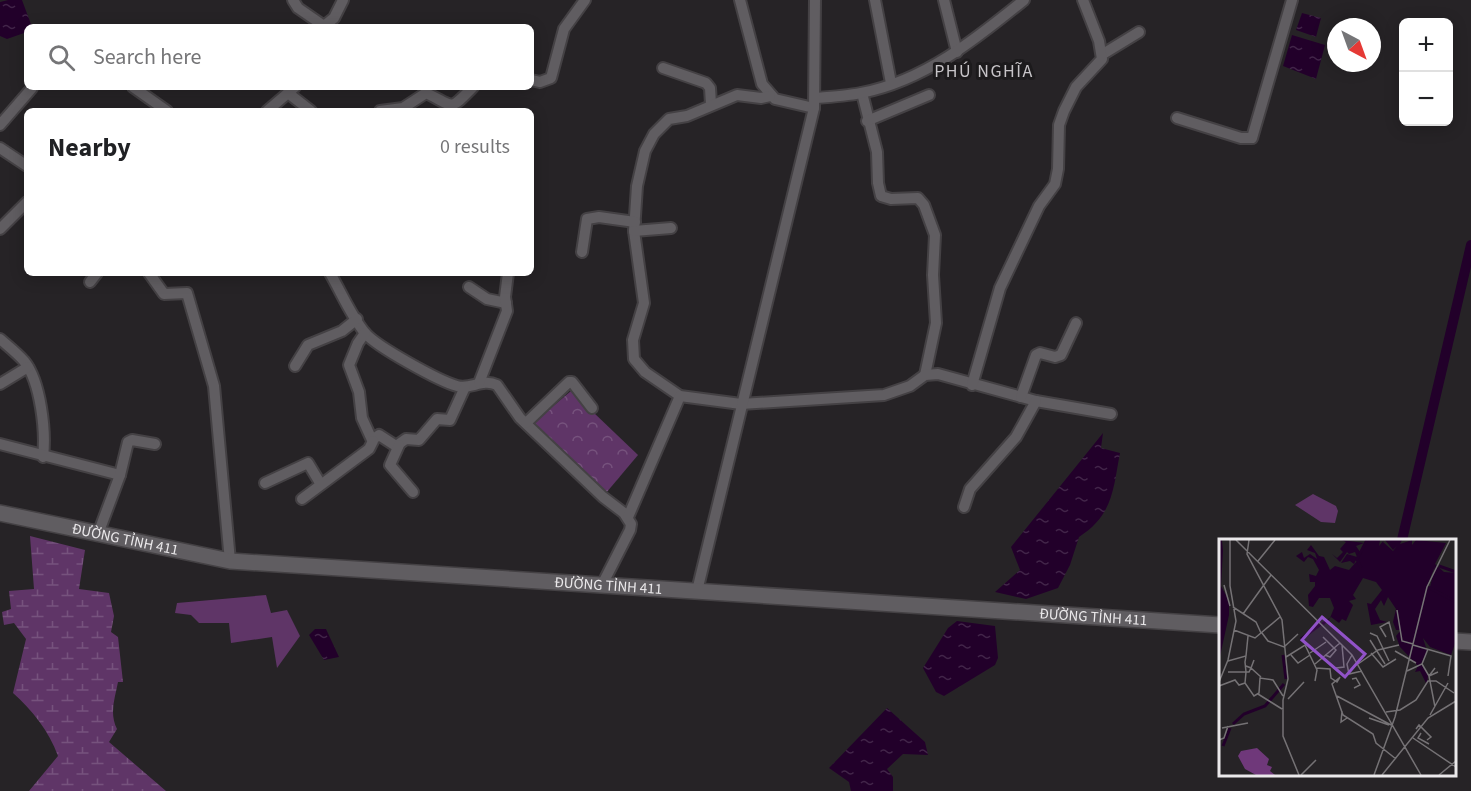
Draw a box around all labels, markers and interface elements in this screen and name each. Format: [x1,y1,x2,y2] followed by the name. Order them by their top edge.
[1327,18,1381,72] north arrow
[1399,18,1453,126] map controls
[1399,18,1453,72] button: +
[24,24,534,90] search box
[45,41,78,74] icon: search
[93,41,201,73] text: Search here
[934,59,1034,84] district label: PHÚ NGHĨA
[1399,72,1453,126] button: −
[48,129,131,166] text: Nearby
[440,133,510,161] text: 0 results
[70,518,180,560] street label: ĐƯỜNG TỈNH 411
[1219,539,1456,776] inset map
[554,571,663,599] street label: ĐƯỜNG TỈNH 411
[1039,603,1148,631] street label: ĐƯỜNG TỈNH 411

